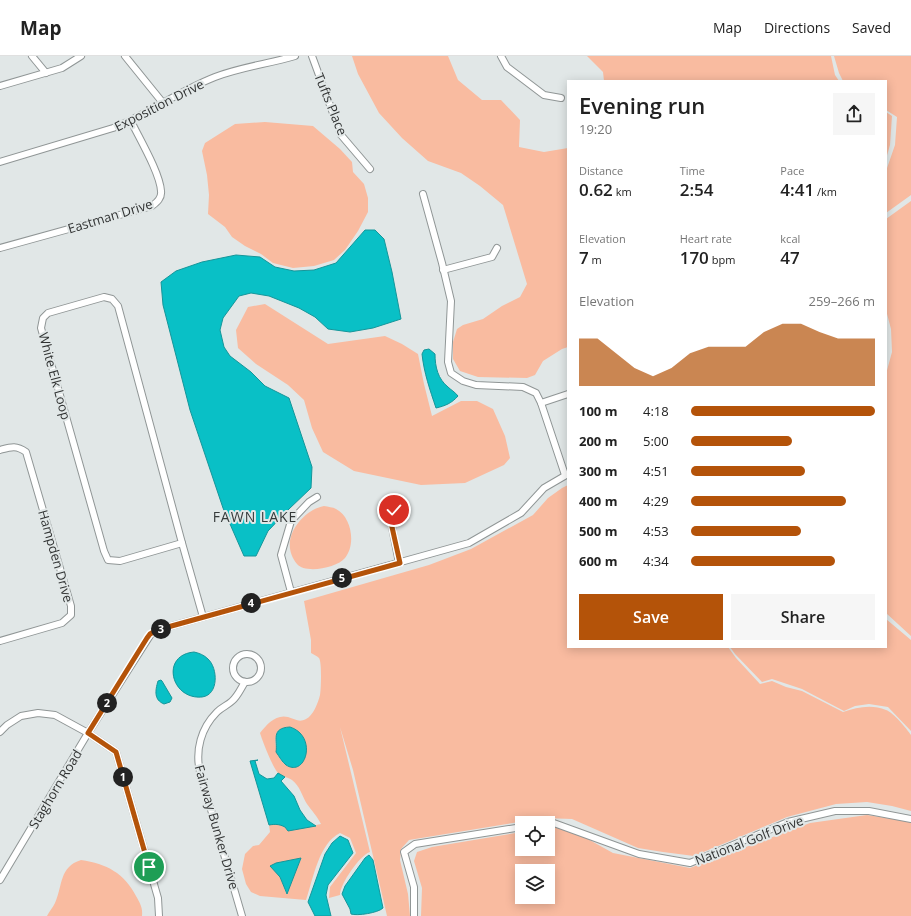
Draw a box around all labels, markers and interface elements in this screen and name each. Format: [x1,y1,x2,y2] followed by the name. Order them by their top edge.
[20,15,61,41] text: Map
[713,18,742,37] text: Map
[764,18,830,37] text: Directions
[852,18,891,37] text: Saved
[310,70,352,138] street label: Tufts Place
[111,75,207,135] street label: Exposition Drive
[579,90,705,120] text: Evening run
[833,93,875,135] button: share
[579,120,612,138] text: 19:20
[579,163,623,178] text: Distance
[680,163,705,178] text: Time
[780,163,805,178] text: Pace
[579,178,613,201] text: 0.62
[680,178,713,201] text: 2:54
[780,178,814,201] text: 4:41
[613,184,632,199] text: km
[814,184,837,199] text: /km
[65,195,155,237] street label: Eastman Drive
[579,231,626,246] text: Elevation
[680,231,732,246] text: Heart rate
[780,231,800,246] text: kcal
[579,246,589,269] text: 7
[680,246,709,269] text: 170
[780,246,800,269] text: 47
[589,252,602,267] text: m
[709,252,735,267] text: bpm
[579,292,634,310] text: Elevation
[808,292,875,310] text: 259–266 m
[35,330,75,422] street label: White Elk Loop
[579,402,617,420] text: 100 m
[643,402,669,420] text: 4:18
[579,432,617,450] text: 200 m
[643,432,669,450] text: 5:00
[579,462,617,480] text: 300 m
[643,462,669,480] text: 4:51
[579,492,617,510] text: 400 m
[643,492,669,510] text: 4:29
[377,493,411,527] pin
[383,499,405,521] icon: check
[213,507,297,526] district label: FAWN LAKE
[34,508,78,604] street label: Hampden Drive
[579,522,617,540] text: 500 m
[643,522,669,540] text: 4:53
[579,552,617,570] text: 600 m
[643,552,669,570] text: 4:34
[332,568,352,588] pin: 5
[339,570,345,585] text: 5
[241,593,261,613] pin: 4
[579,594,723,640] button: Save
[731,594,875,640] button: Share
[248,595,254,610] text: 4
[151,619,171,639] pin: 3
[158,621,164,636] text: 3
[97,693,117,713] pin: 2
[104,695,110,710] text: 2
[24,746,86,832] street label: Staghorn Road
[191,763,243,891] street label: Fairway Bunker Drive
[113,767,133,787] pin: 1
[120,769,126,784] text: 1
[692,811,806,869] street label: National Golf Drive
[515,816,555,904] map controls
[515,816,555,856] button: locate
[132,850,166,884] pin
[138,856,160,878] icon: arrive
[515,864,555,904] button: layers

